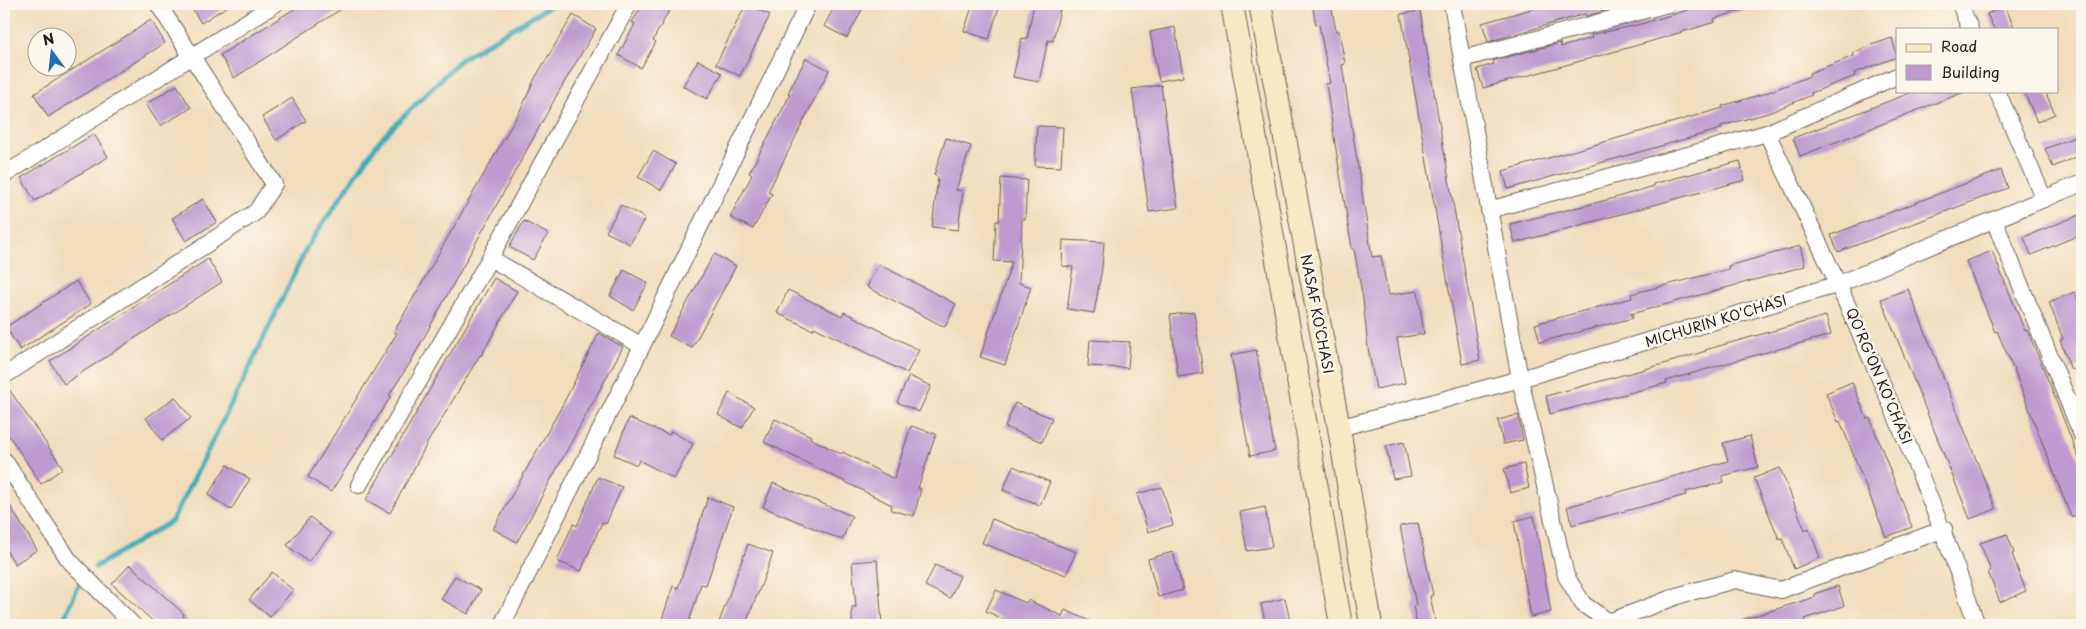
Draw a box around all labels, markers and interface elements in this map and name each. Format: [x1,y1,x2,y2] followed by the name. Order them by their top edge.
[40,27,57,51] text: N
[28,28,78,78] north arrow
[1896,28,2058,92] legend
[1941,34,1977,57] text: Road
[1941,60,2000,83] text: Building
[1296,252,1339,376] street label: NASAF KO‘CHASI
[1642,289,1789,352] street label: MICHURIN KO'CHASI
[1841,304,1918,447] street label: QO'RG'ON KO'CHASI

